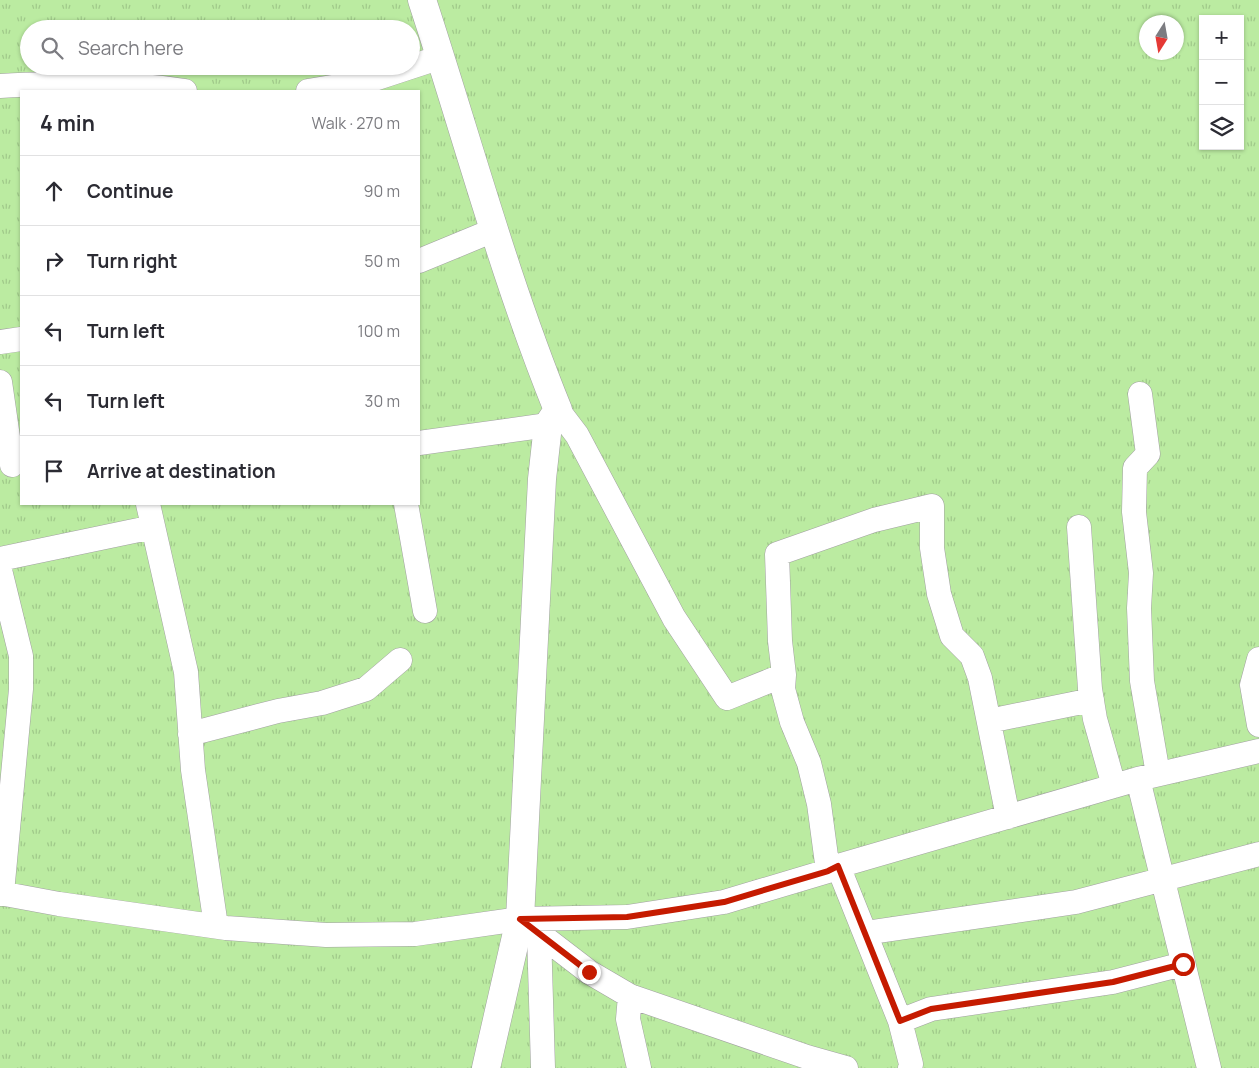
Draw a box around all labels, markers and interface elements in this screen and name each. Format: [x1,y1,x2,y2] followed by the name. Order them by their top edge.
[1139,15,1184,60] north arrow
[1199,15,1244,150] map controls
[1199,15,1244,60] button: +
[20,20,420,75] search box
[38,34,66,62] icon: search
[78,35,184,61] text: Search here
[1199,60,1244,105] button: −
[1199,105,1244,150] button: layers
[40,109,95,137] text: 4 min
[311,112,400,134] text: Walk · 270 m
[40,177,68,205] icon: ahead
[87,178,173,204] text: Continue
[364,180,400,202] text: 90 m
[40,247,68,275] icon: right
[87,248,177,274] text: Turn right
[364,250,400,272] text: 50 m
[40,317,68,345] icon: left
[87,318,165,344] text: Turn left
[357,320,400,342] text: 100 m
[40,387,68,415] icon: left
[87,388,165,414] text: Turn left
[365,390,400,412] text: 30 m
[40,457,68,485] icon: arrive
[87,458,276,484] text: Arrive at destination
[1172,953,1195,976] route start
[578,961,601,984] route end

